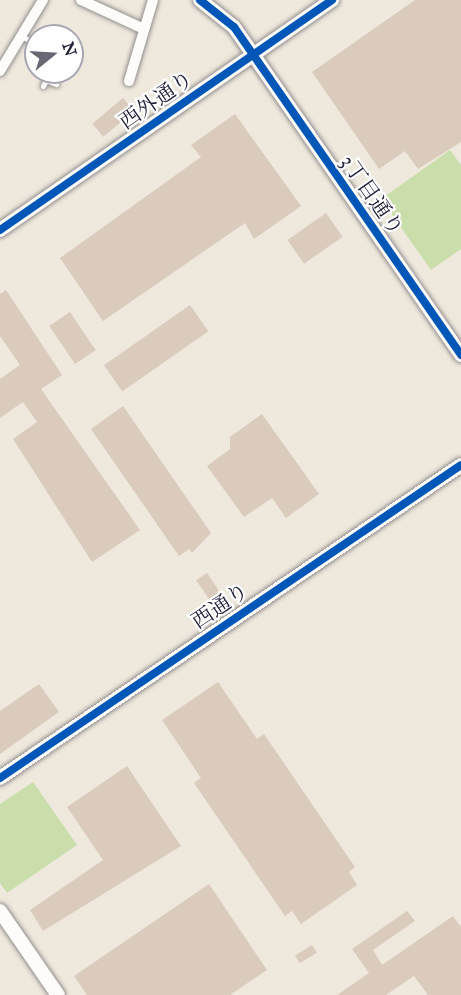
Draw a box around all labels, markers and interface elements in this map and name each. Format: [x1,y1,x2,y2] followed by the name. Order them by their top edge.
[24,24,84,84] north arrow
[59,40,81,58] text: N
[114,66,198,134] street label: 西外通り
[335,150,409,240] street label: 3丁目通り
[187,578,253,634] street label: 西通り

